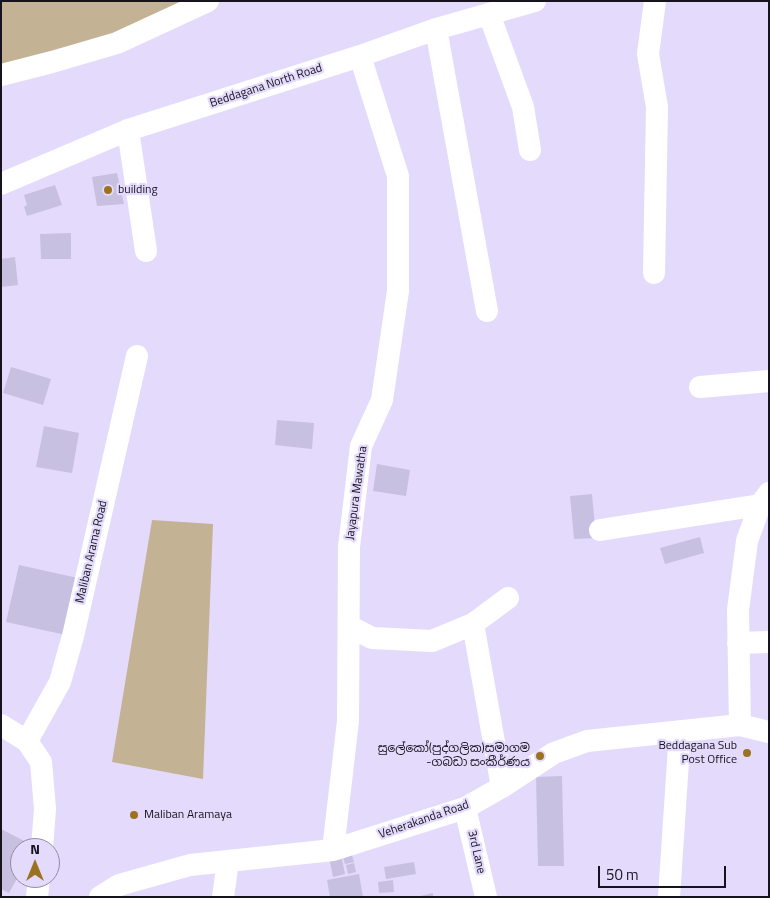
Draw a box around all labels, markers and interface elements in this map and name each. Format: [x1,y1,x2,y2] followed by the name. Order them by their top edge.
[208,61,324,111] street label: Beddagana North Road
[118,183,158,197] place label: building
[102,184,114,196] marker: building
[343,445,371,541] street label: Jayapura Mawatha
[73,499,111,605] street label: Maliban Arama Road
[658,739,737,767] place label: Beddagana Sub Post Office
[378,742,530,770] place label: සුලේකෝ(පුද්ගලික)සමාගම -ගබඩා සංකීර්ණය
[741,747,753,759] marker: Beddagana Sub Post Office
[534,750,546,762] marker: සුලේකෝ(පුද්ගලික)සමාගම -ගබඩා සංකීර්ණය
[377,798,471,842] street label: Veherakanda Road
[144,808,232,822] place label: Maliban Aramaya
[128,809,140,821] marker: Maliban Aramaya
[464,829,488,875] street label: 3rd Lane
[10,838,60,888] north arrow
[30,838,40,859] text: N
[600,856,728,888] scale bar
[606,863,639,886] text: 50 m

